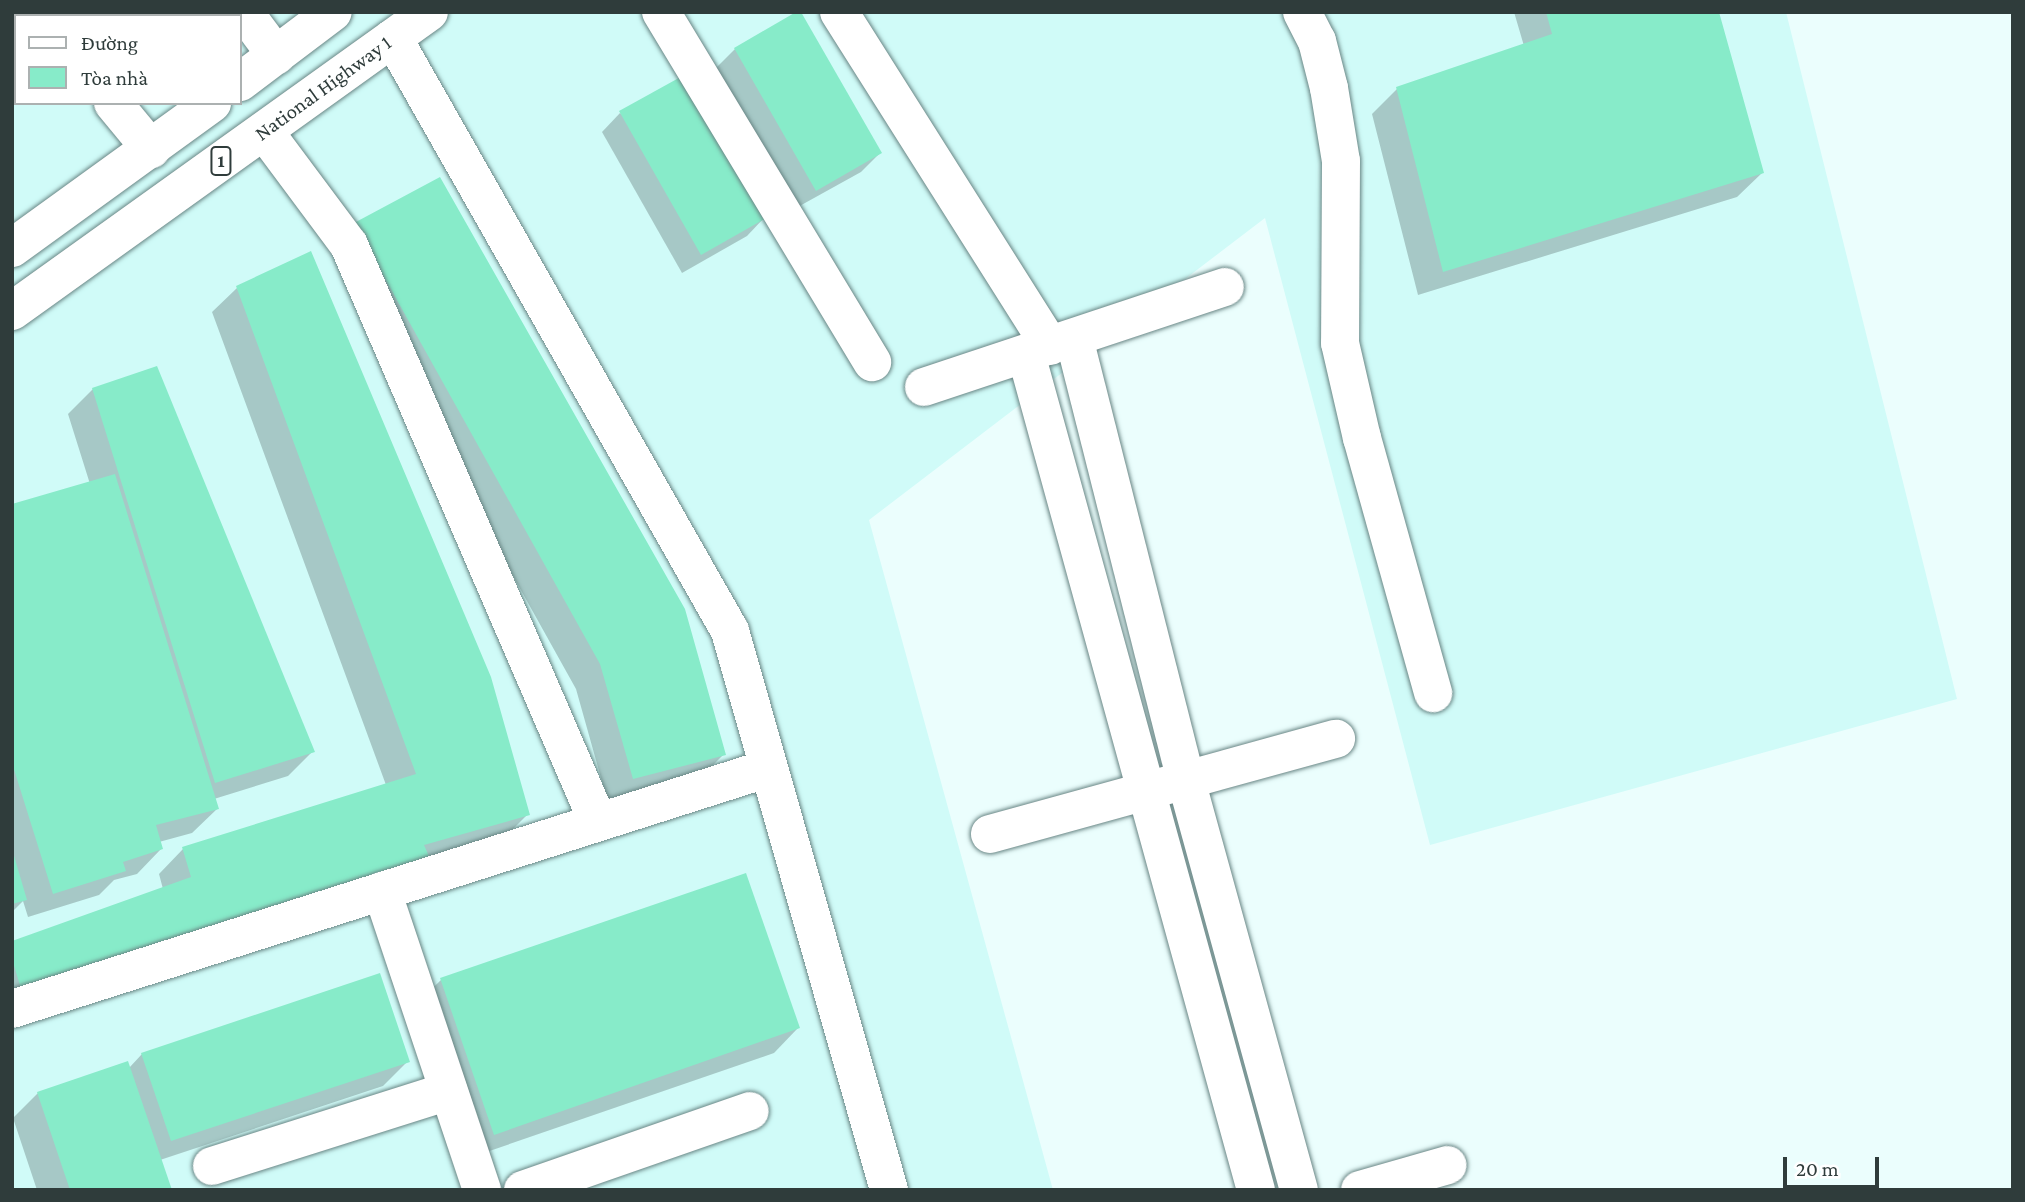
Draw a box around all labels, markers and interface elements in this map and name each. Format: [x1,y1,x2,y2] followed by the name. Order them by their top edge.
[14,14,242,105] legend
[250,30,396,146] street label: National Highway 1
[81,31,138,55] text: Đường
[81,66,148,90] text: Tòa nhà
[209,146,233,176] road number: 1
[1787,1142,1883,1186] scale bar
[1796,1157,1839,1181] text: 20 m

